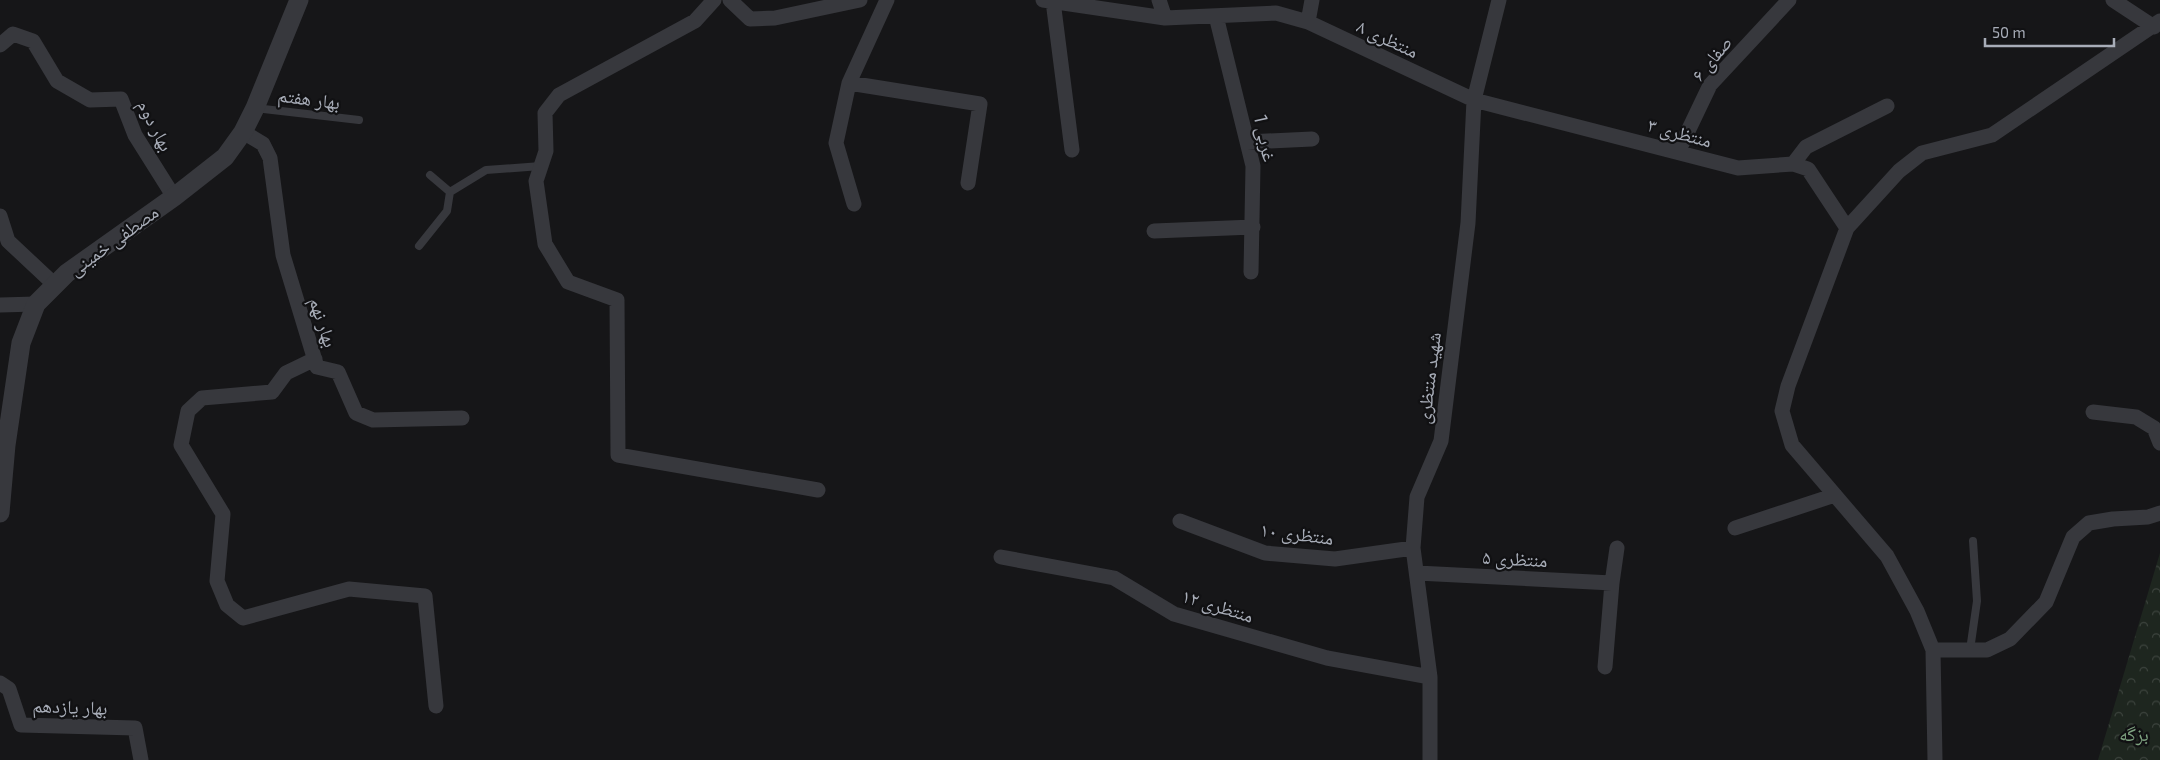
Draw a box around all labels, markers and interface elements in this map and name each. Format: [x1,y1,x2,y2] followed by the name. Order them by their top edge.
[1353,14,1422,63] street label: منتظری ۸
[1985,15,2114,47] scale bar
[1992,23,2026,41] text: 50 m
[1686,31,1737,86] street label: صفای ۶
[276,83,342,115] street label: بهار هفتم
[131,95,179,156] street label: بهار دوم
[1249,112,1282,164] street label: غربی 1
[1645,112,1714,153] street label: منتظری ۳
[64,200,163,281] street label: مصطفی خمینی
[303,294,343,351] street label: بهار نهم
[1411,331,1446,425] street label: شهید منتظری
[1259,517,1335,550] street label: منتظری ۱۰
[1482,545,1548,572] street label: منتظری ۵
[1179,583,1257,628] street label: منتظری ۱۲
[32,693,108,721] street label: بهار یازدهم
[2119,722,2149,746] park label: بزگه

